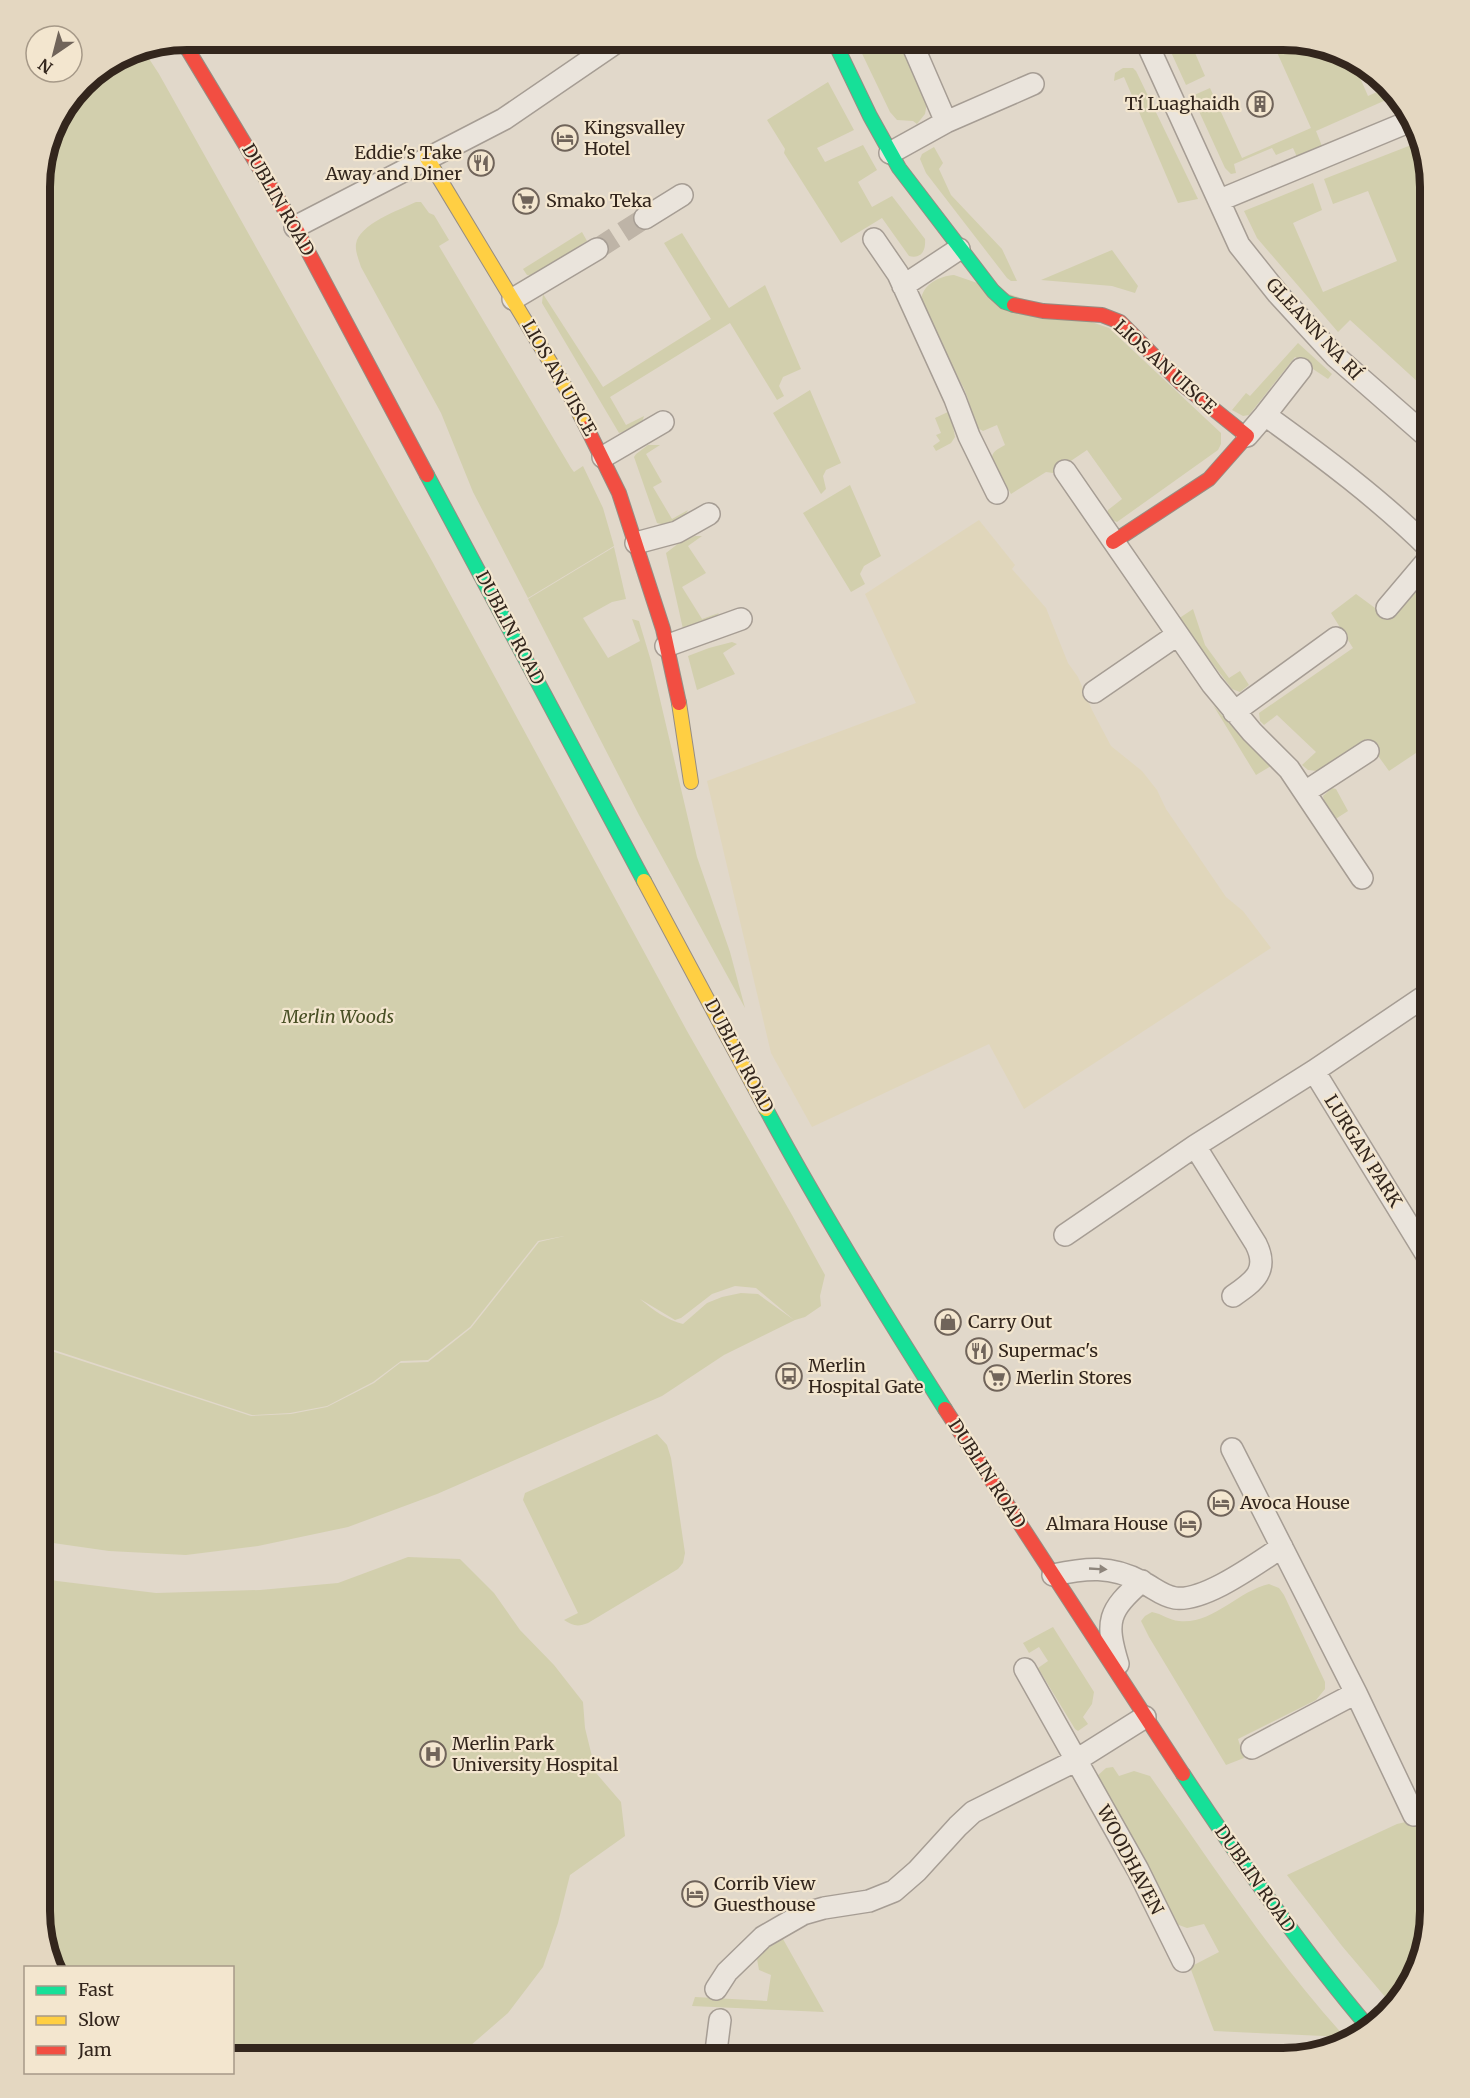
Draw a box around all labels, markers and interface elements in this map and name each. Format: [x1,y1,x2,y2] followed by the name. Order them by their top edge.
[24,24,84,84] north arrow
[34,54,56,78] text: N
[1245,89,1275,119] building icon: Tí Luaghaidh
[1125,92,1240,115] place label: Tí Luaghaidh
[584,116,686,160] place label: Kingsvalley Hotel
[550,123,580,153] hotel icon: Kingsvalley Hotel
[237,140,320,260] street label: DUBLIN ROAD
[325,141,462,185] place label: Eddie's Take Away and Diner
[466,148,496,178] restaurant icon: Eddie's Take Away and Diner
[511,186,541,216] supermarket icon: Smako Teka
[546,189,652,212] place label: Smako Teka
[1261,273,1368,385] street label: GLEANN NA RÍ
[1109,315,1222,419] street label: LIOS AN UISCE
[517,316,602,440] street label: LIOS AN UISCE
[471,567,550,689] street label: DUBLIN ROAD
[700,995,779,1117] street label: DUBLIN ROAD
[281,1005,394,1028] park label: Merlin Woods
[1320,1090,1407,1211] street label: LURGAN PARK
[933,1307,963,1337] shop icon: Carry Out
[968,1310,1052,1333] place label: Carry Out
[964,1336,994,1366] restaurant icon: Supermac's
[998,1339,1098,1362] place label: Supermac's
[808,1354,923,1398] place label: Merlin Hospital Gate
[774,1361,804,1391] bus stop icon: Merlin Hospital Gate
[982,1363,1012,1393] supermarket icon: Merlin Stores
[1016,1366,1132,1389] place label: Merlin Stores
[944,1415,1031,1533] street label: DUBLIN ROAD
[1206,1488,1236,1518] hotel icon: Avoca House
[1239,1491,1350,1514] place label: Avoca House
[1173,1509,1203,1539] hotel icon: Almara House
[1045,1512,1168,1535] place label: Almara House
[1089,1565,1108,1574] one-way arrow
[452,1732,619,1776] place label: Merlin Park University Hospital
[418,1739,448,1769] hospital icon: Merlin Park University Hospital
[1092,1800,1169,1918] street label: WOODHAVEN
[1210,1821,1301,1937] street label: DUBLIN ROAD
[714,1872,816,1916] place label: Corrib View Guesthouse
[680,1879,710,1909] hotel icon: Corrib View Guesthouse
[24,1966,234,2074] legend
[78,1978,114,2001] text: Fast
[78,2008,121,2031] text: Slow
[77,2038,112,2061] text: Jam

